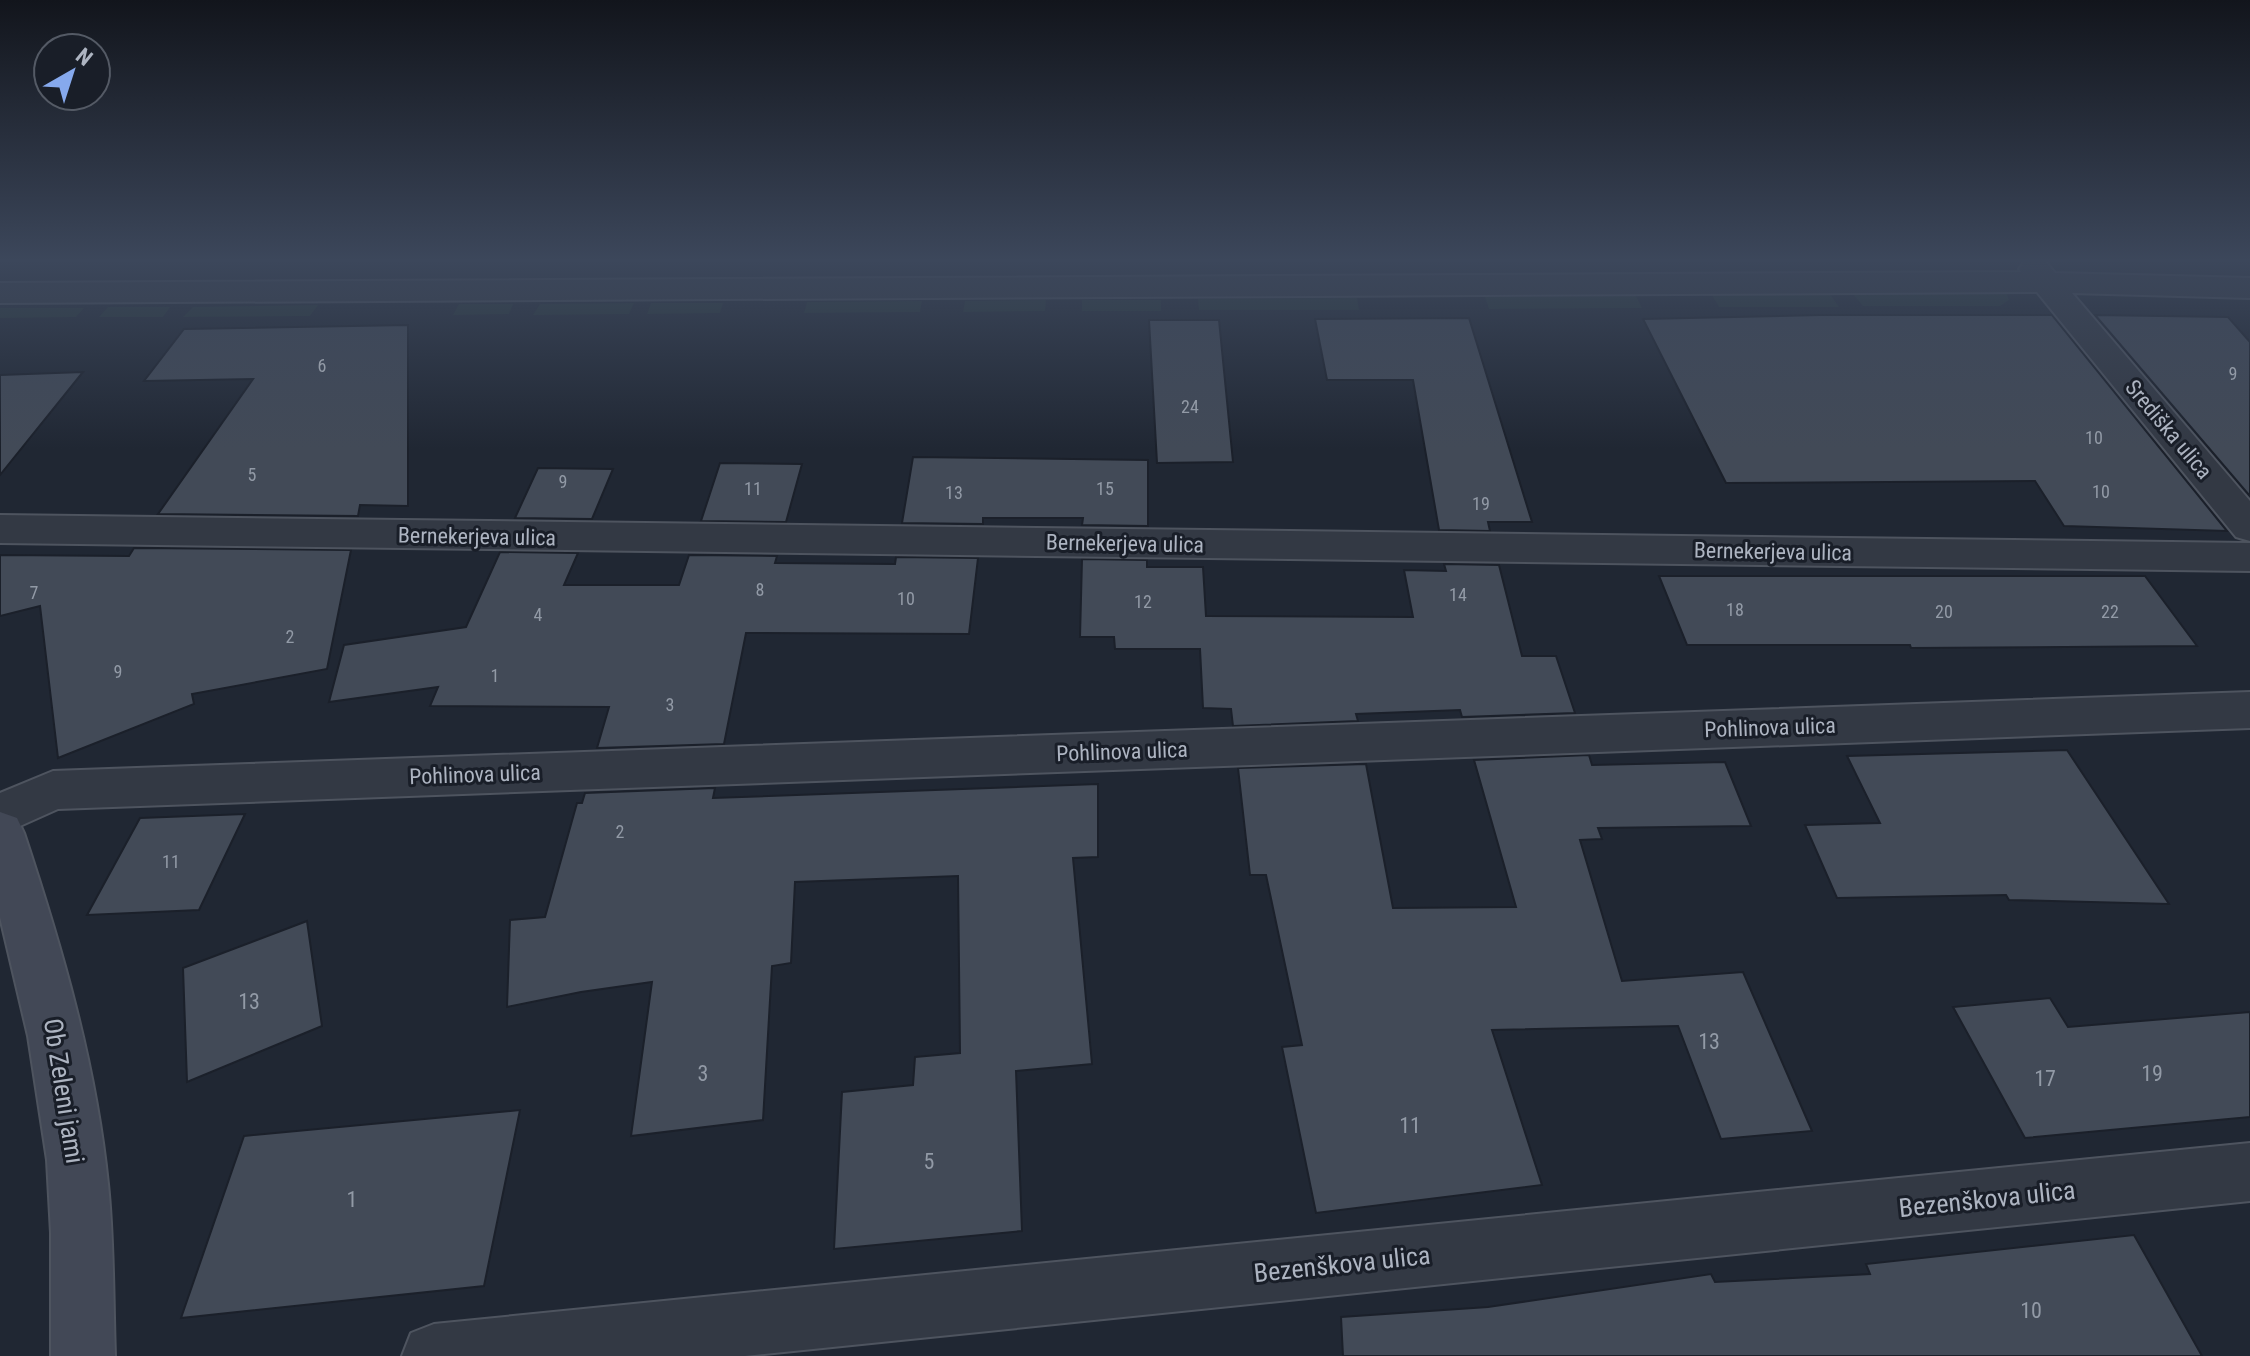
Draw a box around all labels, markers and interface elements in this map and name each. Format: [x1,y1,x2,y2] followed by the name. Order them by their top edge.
[32,32,112,112] north arrow
[71,43,97,71] text: N
[318,355,326,376] house number: 6
[2229,363,2237,384] house number: 9
[2120,375,2217,484] street label: Središka ulica
[1181,396,1199,417] house number: 24
[2085,427,2103,448] house number: 10
[248,464,257,485] house number: 5
[559,471,567,492] house number: 9
[744,478,762,499] house number: 11
[1096,478,1114,499] house number: 15
[2092,481,2110,502] house number: 10
[945,482,963,503] house number: 13
[1472,493,1490,514] house number: 19
[398,523,556,550] street label: Bernekerjeva ulica
[1046,530,1204,557] street label: Bernekerjeva ulica
[1694,538,1852,565] street label: Bernekerjeva ulica
[756,579,764,600] house number: 8
[30,582,39,603] house number: 7
[1449,584,1467,605] house number: 14
[897,588,915,609] house number: 10
[1134,591,1152,612] house number: 12
[1726,599,1744,620] house number: 18
[1935,601,1953,622] house number: 20
[2101,601,2119,622] house number: 22
[534,604,543,625] house number: 4
[286,626,295,647] house number: 2
[114,661,122,682] house number: 9
[491,665,499,686] house number: 1
[666,694,674,715] house number: 3
[1704,713,1836,742] street label: Pohlinova ulica
[1056,737,1188,766] street label: Pohlinova ulica
[409,760,541,789] street label: Pohlinova ulica
[616,821,625,842] house number: 2
[162,851,180,872] house number: 11
[238,989,260,1014] house number: 13
[38,1016,90,1166] street label: Ob Zeleni jami
[1698,1029,1720,1054] house number: 13
[698,1061,708,1086] house number: 3
[2141,1061,2163,1086] house number: 19
[2034,1066,2056,1091] house number: 17
[1399,1113,1421,1138] house number: 11
[924,1149,934,1174] house number: 5
[1897,1175,2077,1223] street label: Bezenškova ulica
[347,1187,357,1212] house number: 1
[1252,1240,1432,1288] street label: Bezenškova ulica
[2020,1298,2042,1323] house number: 10

